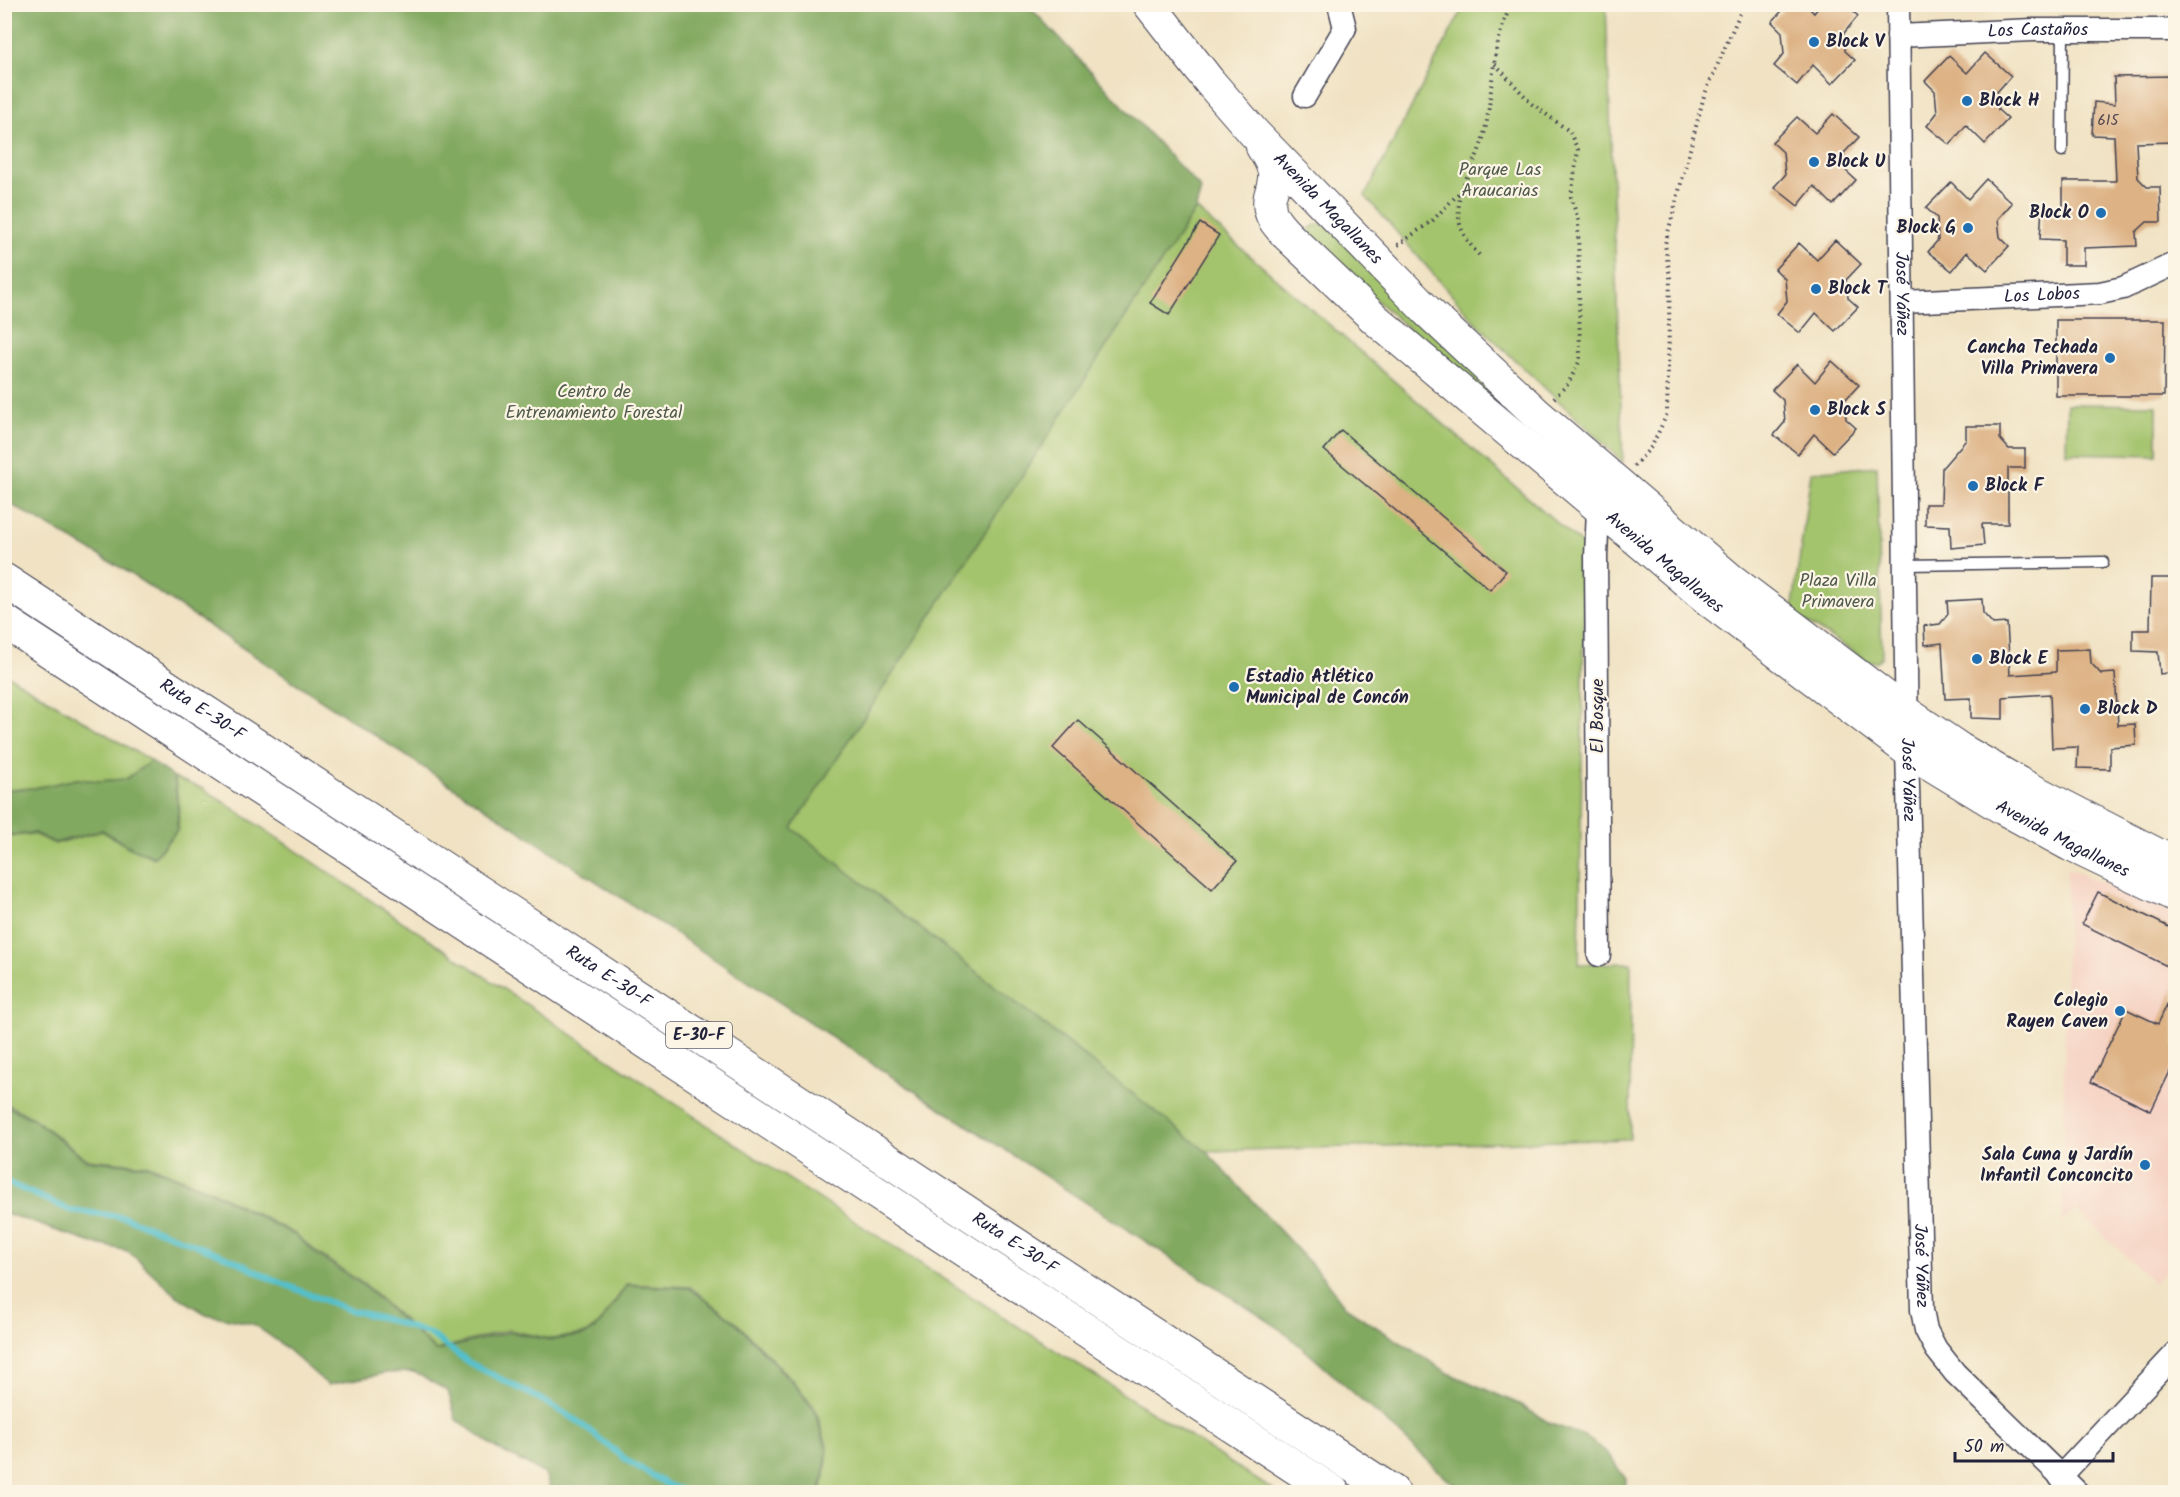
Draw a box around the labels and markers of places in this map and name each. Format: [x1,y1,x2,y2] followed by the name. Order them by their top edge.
[1826,28,1886,57] place label: Block V
[1807,35,1821,49] marker: Block V
[1979,87,2040,116] place label: Block H
[1960,94,1974,108] marker: Block H
[1826,148,1886,177] place label: Block U
[1807,155,1821,169] marker: Block U
[2029,199,2089,228] place label: Block O
[2094,206,2108,220] marker: Block O
[1896,214,1956,243] place label: Block G
[1961,221,1975,235] marker: Block G
[1828,275,1889,304] place label: Block T
[1809,282,1823,296] marker: Block T
[1967,334,2098,384] place label: Cancha Techada Villa Primavera
[2103,351,2117,365] marker: Cancha Techada Villa Primavera
[1827,396,1886,425] place label: Block S
[1808,403,1822,417] marker: Block S
[1985,472,2045,501] place label: Block F
[1966,479,1980,493] marker: Block F
[1989,645,2049,674] place label: Block E
[1970,652,1984,666] marker: Block E
[1246,663,1409,713] place label: Estadio Atlético Municipal de Concón
[1227,680,1241,694] marker: Estadio Atlético Municipal de Concón
[2097,695,2158,724] place label: Block D
[2078,702,2092,716] marker: Block D
[2006,987,2108,1037] place label: Colegio Rayen Caven
[2113,1004,2127,1018] marker: Colegio Rayen Caven
[1980,1141,2133,1191] place label: Sala Cuna y Jardín Infantil Conconcito
[2138,1158,2152,1172] marker: Sala Cuna y Jardín Infantil Conconcito

